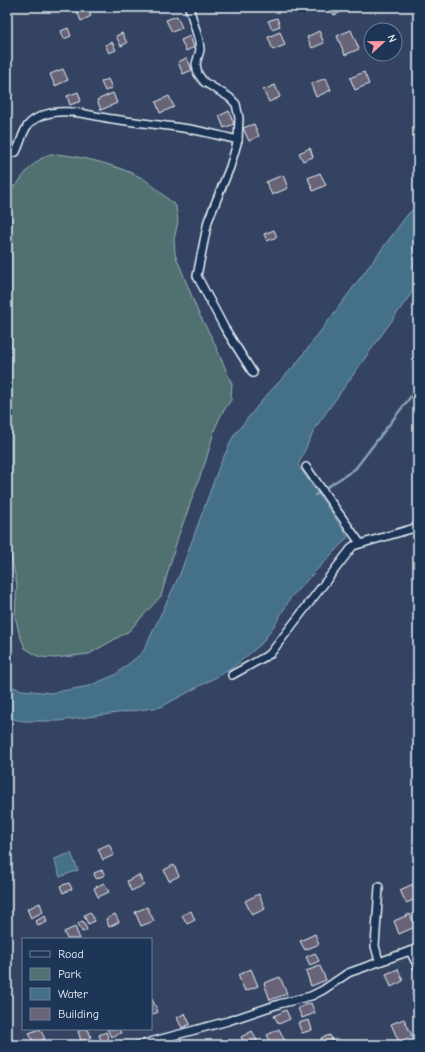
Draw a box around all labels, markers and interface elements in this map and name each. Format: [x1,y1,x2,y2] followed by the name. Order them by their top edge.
[363,22,403,62] north arrow
[384,33,399,44] text: N
[22,938,152,1030] legend
[58,947,84,961] text: Road
[58,967,81,981] text: Park
[58,987,88,1001] text: Water
[58,1007,99,1021] text: Building

